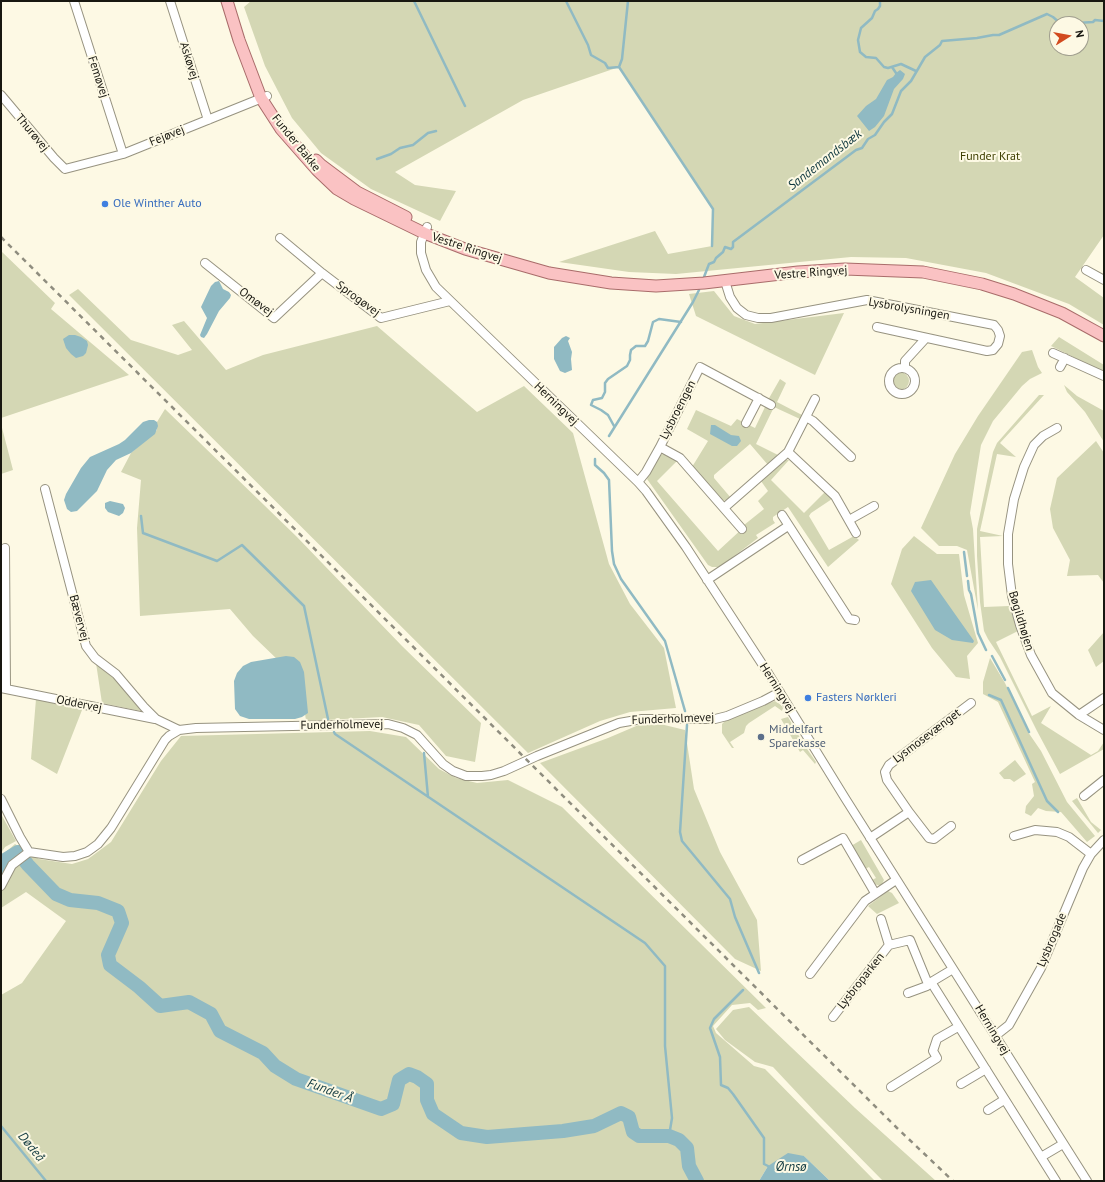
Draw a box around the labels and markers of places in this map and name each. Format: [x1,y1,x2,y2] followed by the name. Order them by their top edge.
[113,197,202,211] place label: Ole Winther Auto
[100,199,110,209] marker: Ole Winther Auto
[816,691,897,705] place label: Fasters Nørkleri
[803,693,813,703] marker: Fasters Nørkleri
[769,723,826,751] place label: Middelfart Sparekasse
[756,732,766,742] marker: Middelfart Sparekasse

